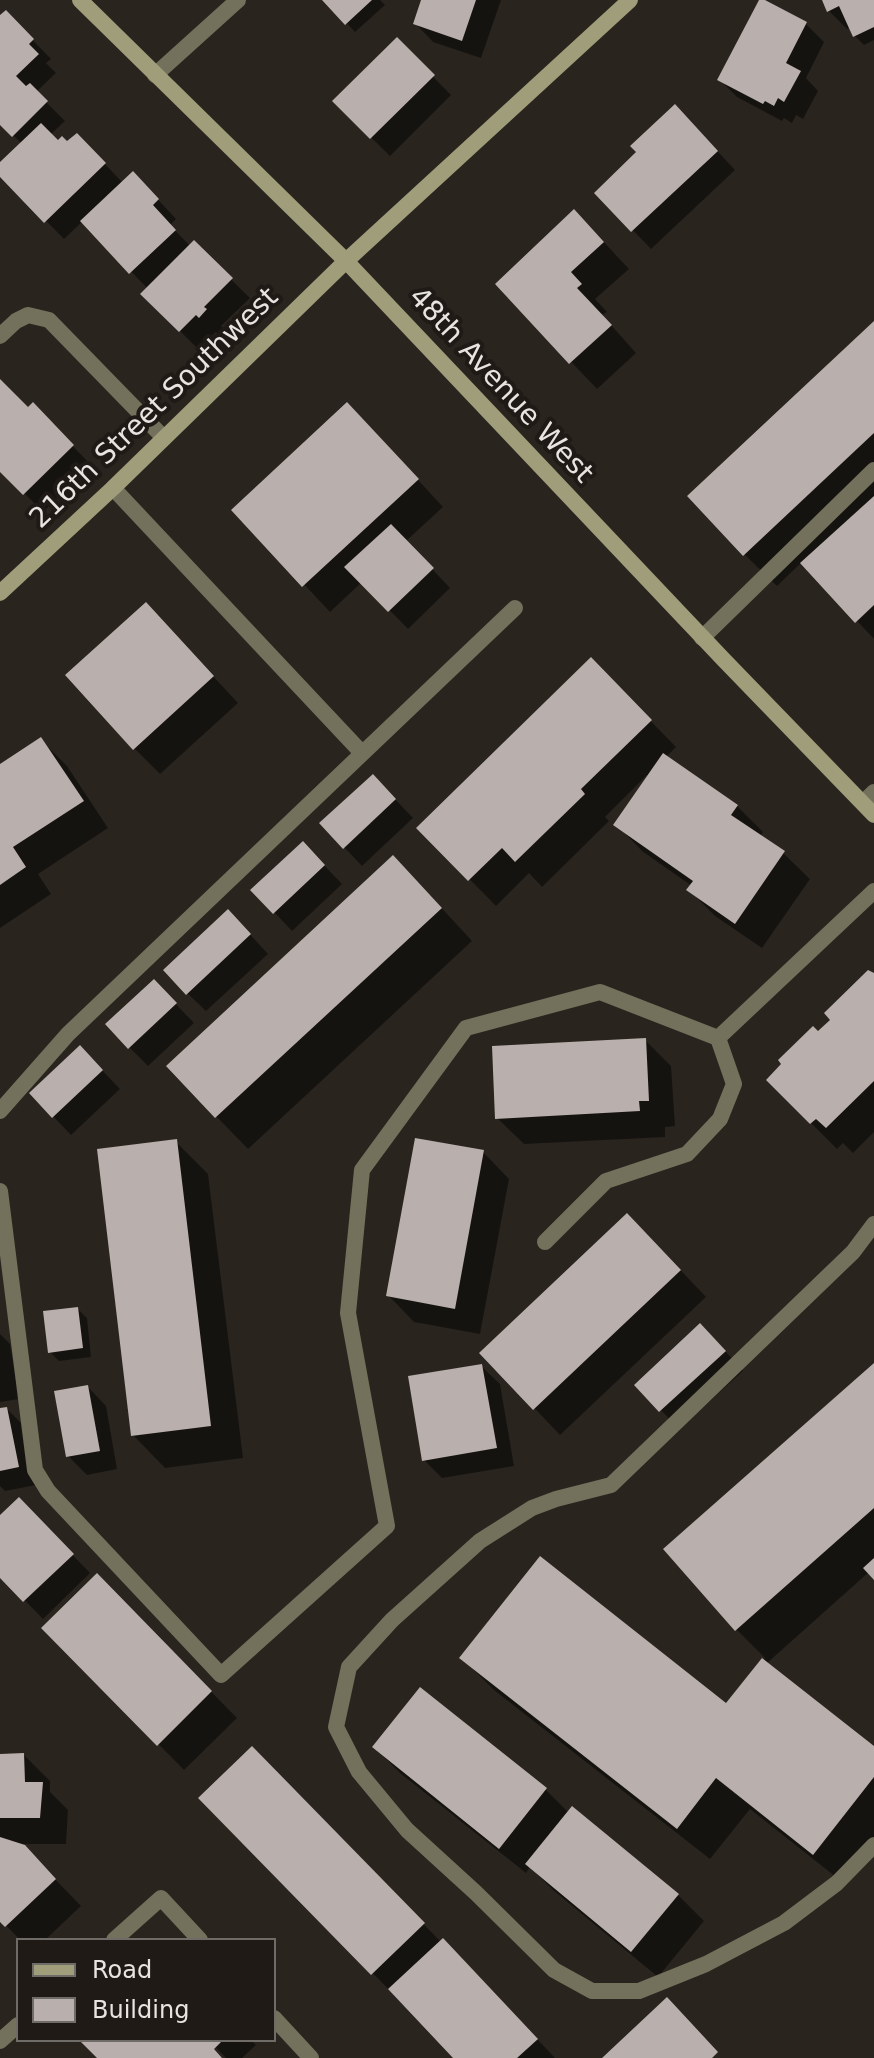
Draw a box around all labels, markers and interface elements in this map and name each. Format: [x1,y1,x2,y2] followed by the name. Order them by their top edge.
[401,281,599,491] street label: 48th Avenue West
[24,282,286,536] street label: 216th Street Southwest
[16,1938,276,2042] legend
[92,1956,152,1984] text: Road
[92,1996,189,2024] text: Building

